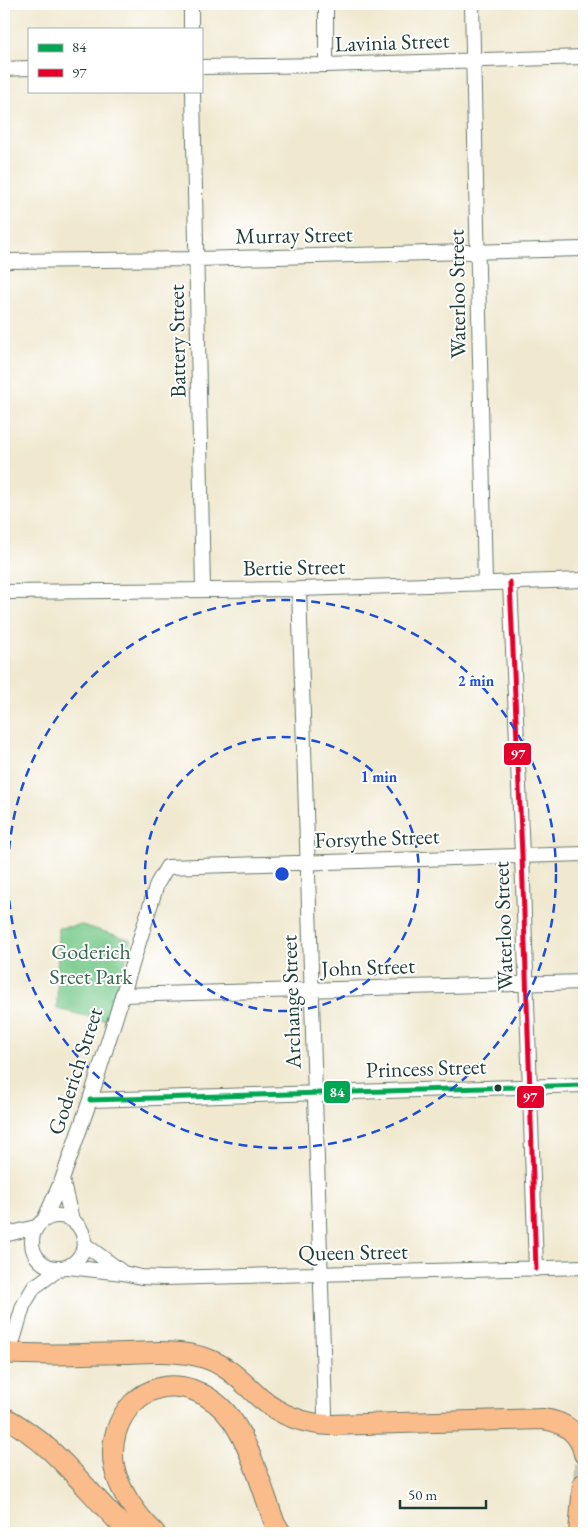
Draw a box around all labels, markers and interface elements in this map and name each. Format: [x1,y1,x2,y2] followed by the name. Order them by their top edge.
[334,26,450,58] street label: Lavinia Street
[28,28,202,92] legend
[72,37,87,56] text: 84
[72,63,87,82] text: 97
[235,219,353,251] street label: Murray Street
[441,229,473,359] street label: Waterloo Street
[162,284,192,398] street label: Battery Street
[243,552,346,582] street label: Bertie Street
[458,671,495,690] text: 2 min
[503,742,532,766] line badge: 97
[511,745,526,763] text: 97
[361,767,398,786] text: 1 min
[314,821,440,855] street label: Forsythe Street
[486,861,520,991] street label: Waterloo Street
[273,865,291,883] centre of rings
[274,934,308,1071] street label: Archange Street
[49,937,133,991] park label: Goderich Sreet Park
[319,951,415,983] street label: John Street
[41,1003,109,1138] street label: Goderich Street
[365,1051,487,1085] street label: Princess Street
[323,1080,351,1104] line badge: 84
[330,1083,345,1101] text: 84
[493,1083,503,1093] unlabelled marker
[516,1085,545,1109] line badge: 97
[523,1088,538,1106] text: 97
[298,1237,408,1267] street label: Queen Street
[400,1477,487,1509] scale bar
[408,1485,437,1504] text: 50 m

